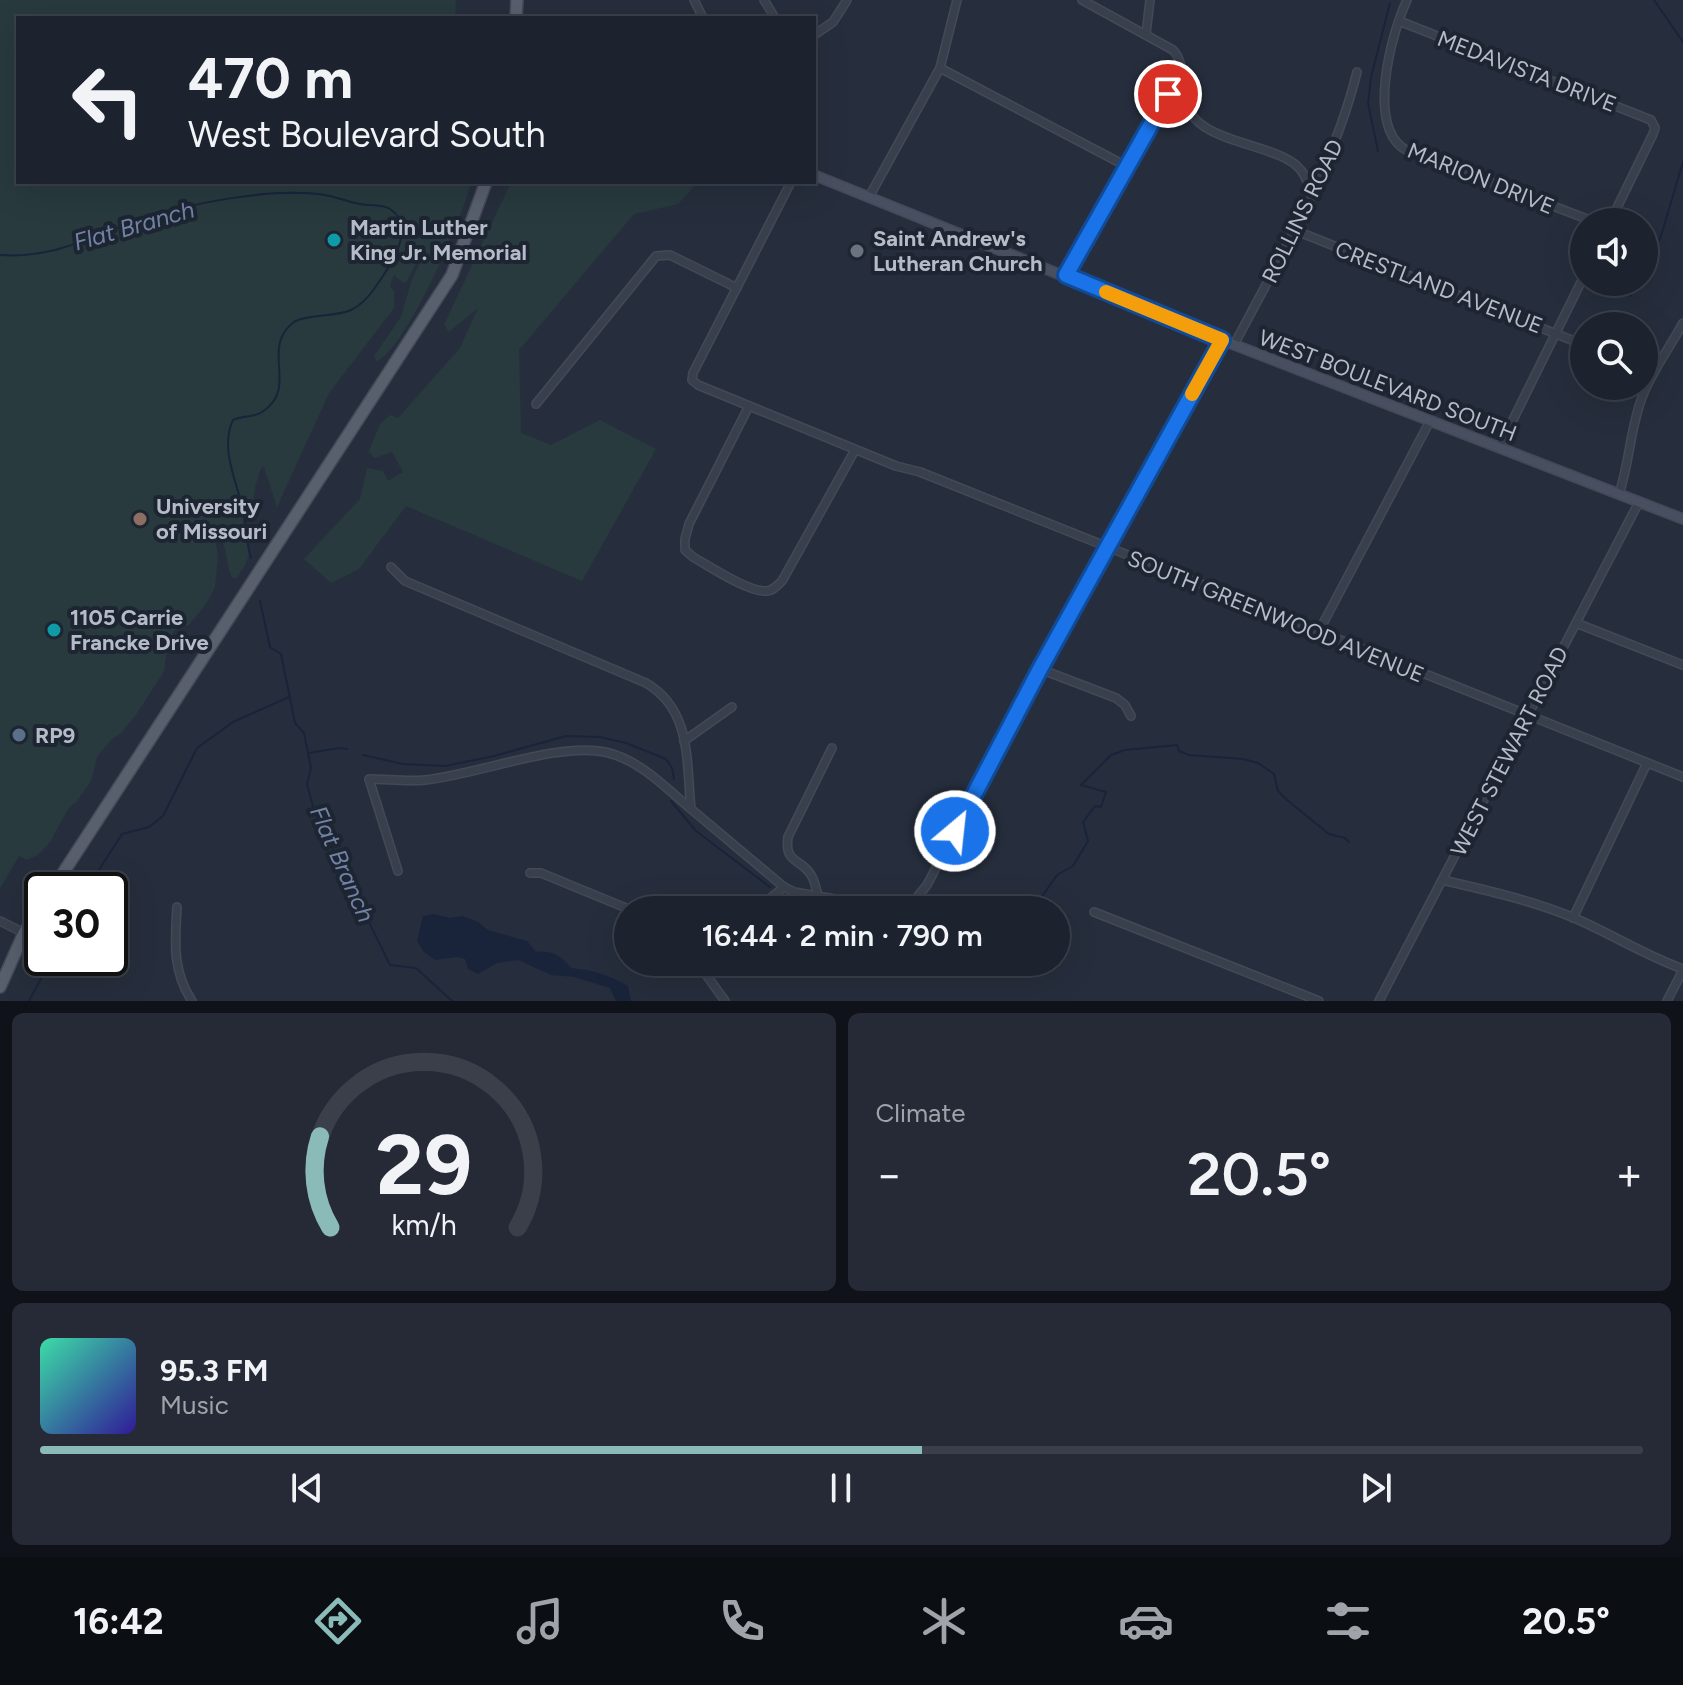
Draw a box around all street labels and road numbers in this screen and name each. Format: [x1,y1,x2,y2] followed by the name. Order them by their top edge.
[1434,25,1620,118] street label: MEDAVISTA DRIVE
[1256,135,1349,287] street label: ROLLINS ROAD
[1403,137,1558,220] street label: MARION DRIVE
[1331,235,1546,340] street label: CRESTLAND AVENUE
[1255,324,1521,447] street label: WEST BOULEVARD SOUTH
[1124,545,1428,688] street label: SOUTH GREENWOOD AVENUE
[1445,642,1574,860] street label: WEST STEWART ROAD

